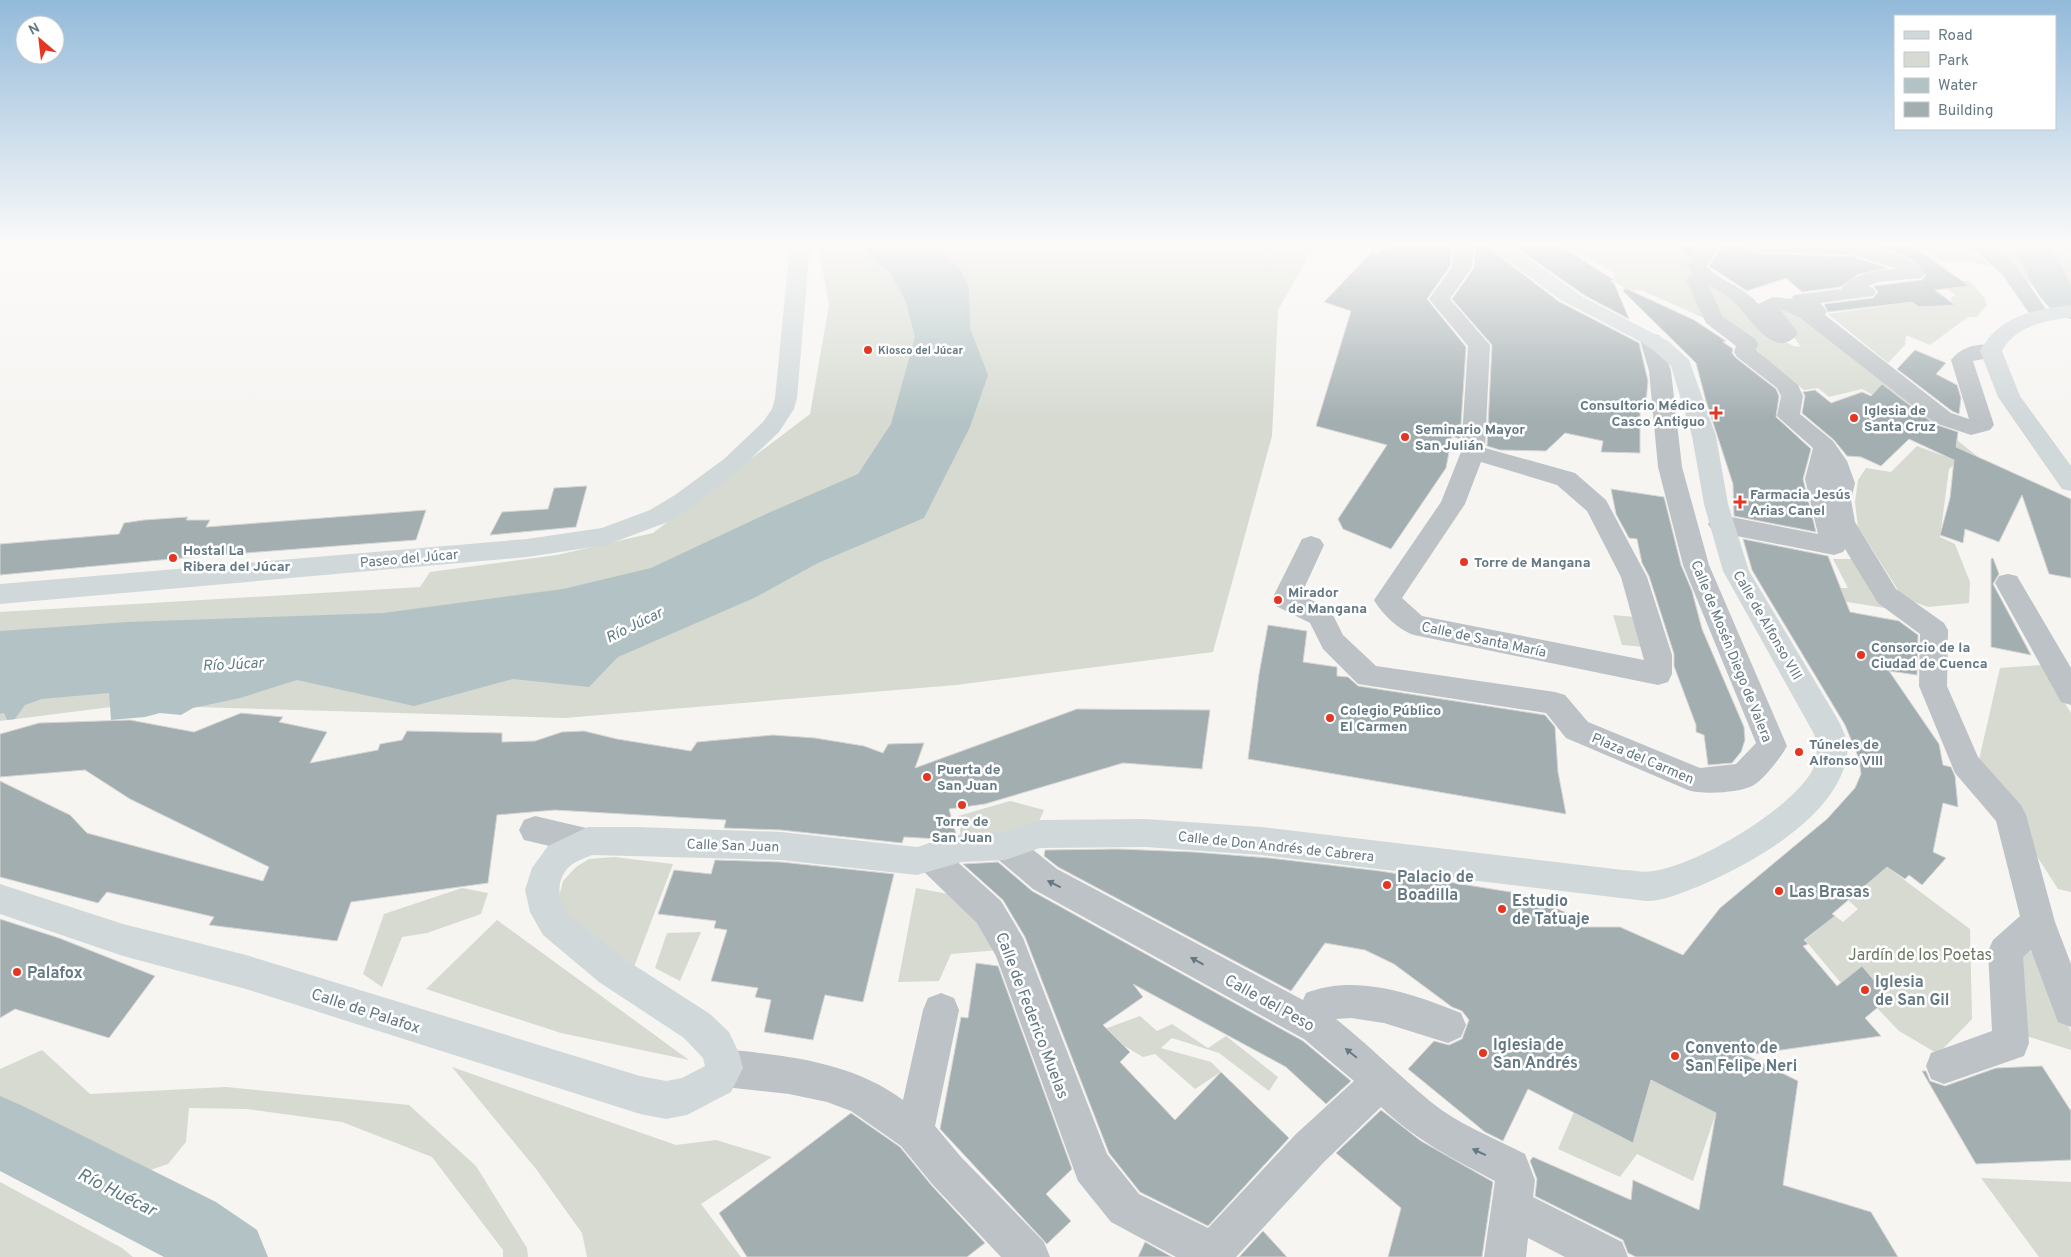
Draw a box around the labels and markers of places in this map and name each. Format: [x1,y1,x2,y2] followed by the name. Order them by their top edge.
[862,344,874,356] marker: Kiosco del Júcar
[878,344,963,358] place label: Kiosco del Júcar
[1580,398,1705,431] place label: Consultorio Médico Casco Antiguo
[1864,403,1936,436] place label: Iglesia de Santa Cruz
[1709,406,1723,420] marker: Consultorio Médico Casco Antiguo
[1848,412,1860,424] marker: Iglesia de Santa Cruz
[1415,422,1525,455] place label: Seminario Mayor San Julián
[1399,431,1411,443] marker: Seminario Mayor San Julián
[1750,487,1851,520] place label: Farmacia Jesús Arias Canel
[1734,496,1746,508] marker: Farmacia Jesús Arias Canel
[183,543,291,576] place label: Hostal La Ribera del Júcar
[167,552,179,564] marker: Hostal La Ribera del Júcar
[1474,555,1590,572] place label: Torre de Mangana
[1458,556,1470,568] marker: Torre de Mangana
[1288,585,1367,618] place label: Mirador de Mangana
[1272,594,1284,606] marker: Mirador de Mangana
[1871,640,1988,673] place label: Consorcio de la Ciudad de Cuenca
[1855,649,1867,661] marker: Consorcio de la Ciudad de Cuenca
[1340,703,1441,736] place label: Colegio Público El Carmen
[1324,712,1336,724] marker: Colegio Público El Carmen
[1809,737,1883,770] place label: Túneles de Alfonso VIII
[1793,746,1805,758] marker: Túneles de Alfonso VIII
[937,762,1001,795] place label: Puerta de San Juan
[921,771,933,783] marker: Puerta de San Juan
[956,799,968,811] marker: Torre de San Juan
[932,814,992,847] place label: Torre de San Juan
[1397,868,1474,906] place label: Palacio de Boadilla
[1381,879,1393,891] marker: Palacio de Boadilla
[1789,883,1870,903] place label: Las Brasas
[1773,885,1785,897] marker: Las Brasas
[1512,892,1590,930] place label: Estudio de Tatuaje
[1496,903,1508,915] marker: Estudio de Tatuaje
[27,964,83,984] place label: Palafox
[11,966,23,978] marker: Palafox
[1875,973,1950,1011] place label: Iglesia de San Gil
[1859,984,1871,996] marker: Iglesia de San Gil
[1493,1036,1578,1074] place label: Iglesia de San Andrés
[1685,1039,1797,1077] place label: Convento de San Felipe Neri
[1477,1047,1489,1059] marker: Iglesia de San Andrés
[1669,1050,1681,1062] marker: Convento de San Felipe Neri

